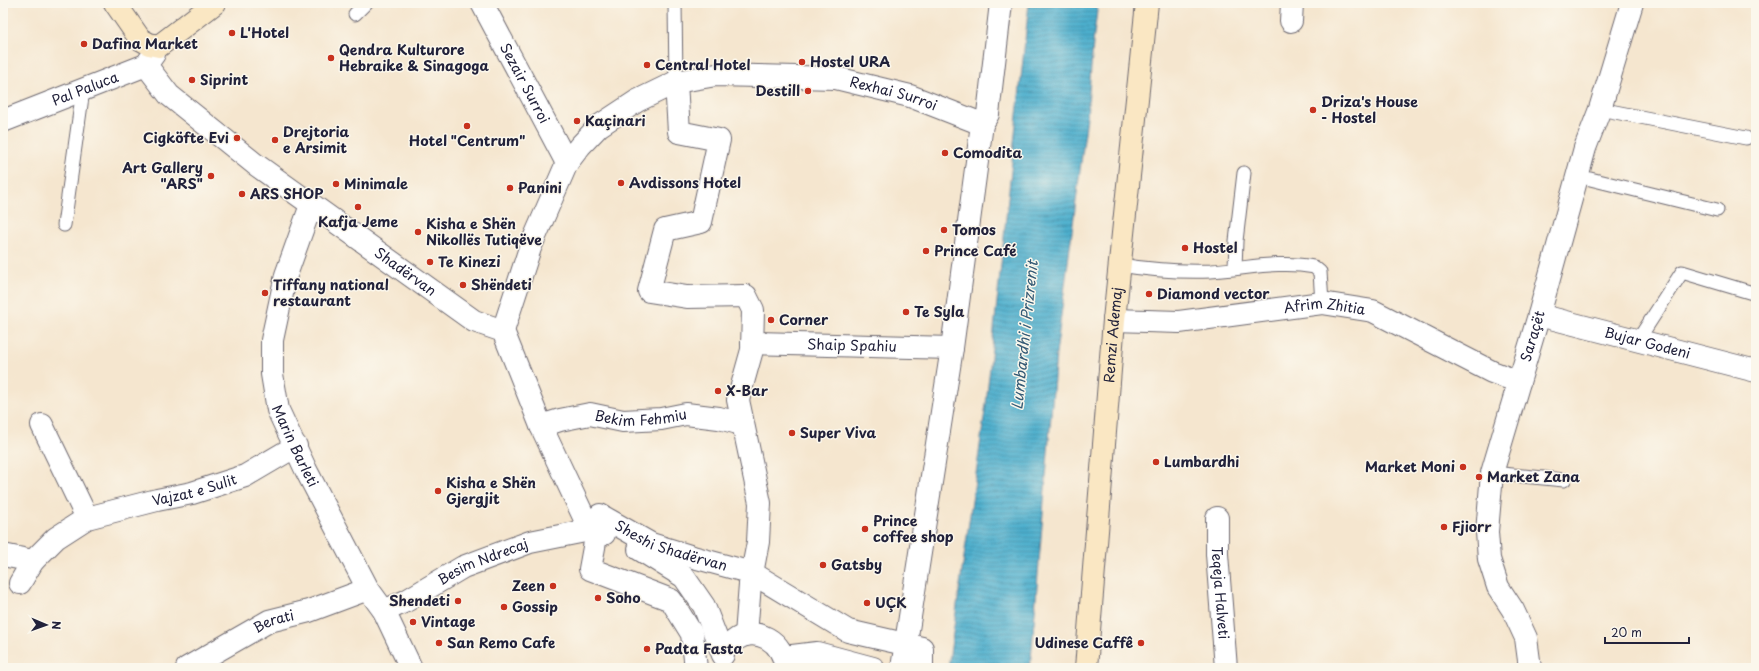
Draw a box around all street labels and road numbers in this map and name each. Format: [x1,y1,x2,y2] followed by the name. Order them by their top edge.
[495,39,555,127] street label: Sezair Surroi
[48,66,122,111] street label: Pal Paluca
[848,71,941,116] street label: Rexhai Surroi
[370,242,441,301] street label: Shadërvan
[1098,286,1127,384] street label: Remzi Ademaj
[1282,292,1367,320] street label: Afrim Zhitia
[1515,308,1550,364] street label: Saraçët
[1602,321,1693,364] street label: Bujar Godeni
[807,333,897,357] street label: Shaip Spahiu
[267,401,324,491] street label: Marin Barleti
[593,403,689,431] street label: Bekim Fehmiu
[150,468,240,511] street label: Vajzat e Sulit
[611,515,730,576] street label: Sheshi Shadërvan
[434,533,531,590] street label: Besim Ndrecaj
[1207,547,1235,640] street label: Teqeja Halveti
[249,604,296,638] street label: Berati

